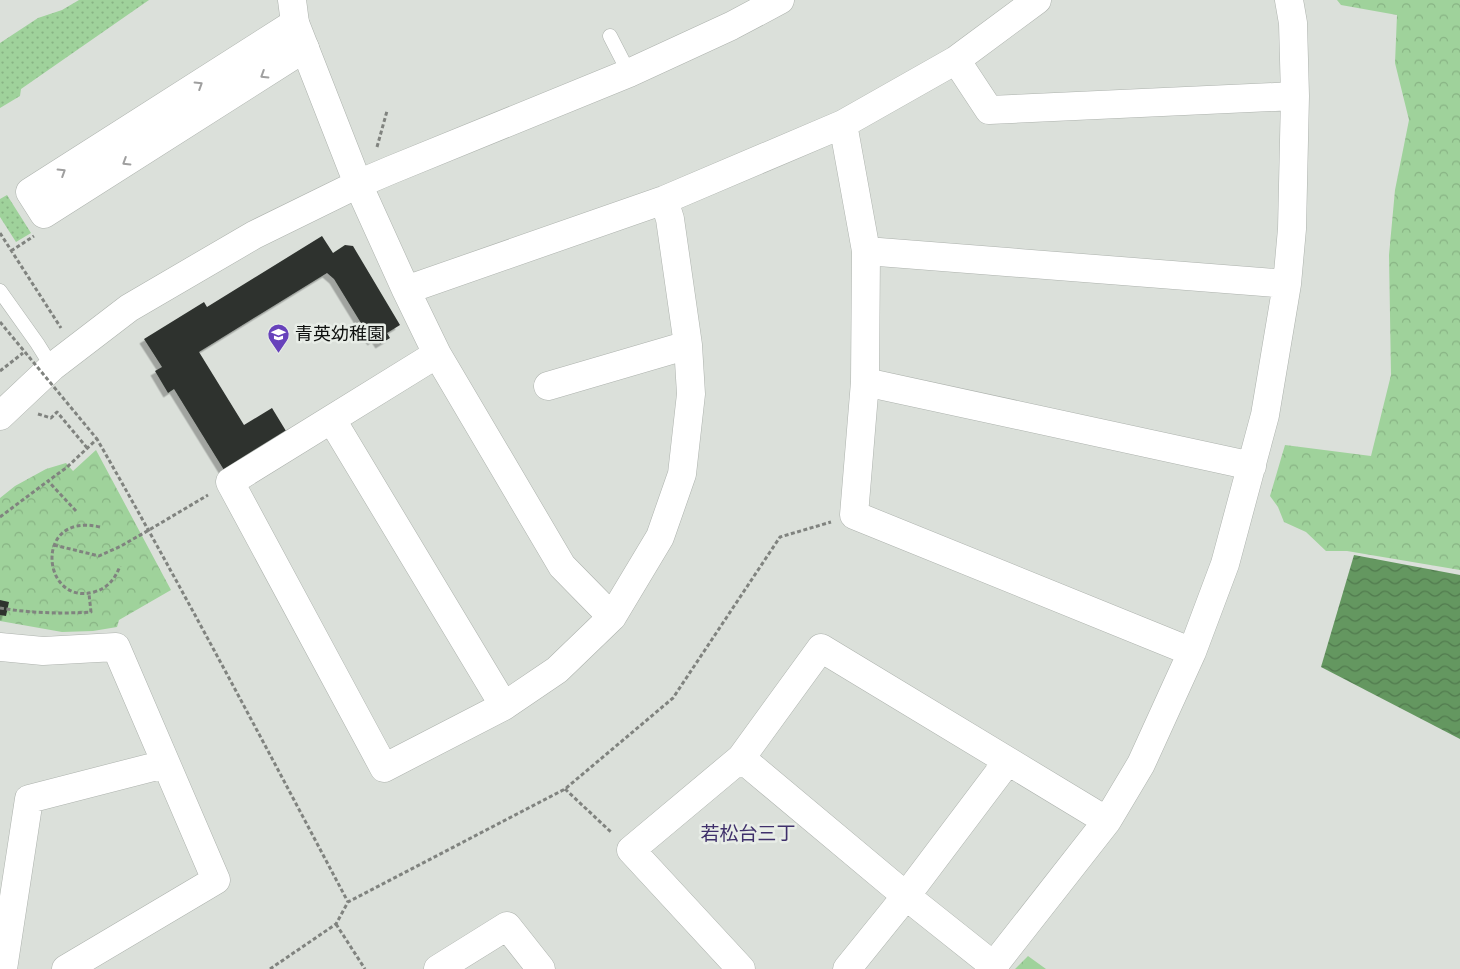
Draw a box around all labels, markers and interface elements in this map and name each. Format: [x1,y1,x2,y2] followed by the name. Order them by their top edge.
[260,68,269,78] one-way arrow
[194,82,203,91] one-way arrow
[123,156,132,165] one-way arrow
[56,168,65,178] one-way arrow
[267,322,291,353] school or university icon: 青英幼稚園
[295,324,385,347] place label: 青英幼稚園
[700,823,796,847] district label: 若松台三丁

